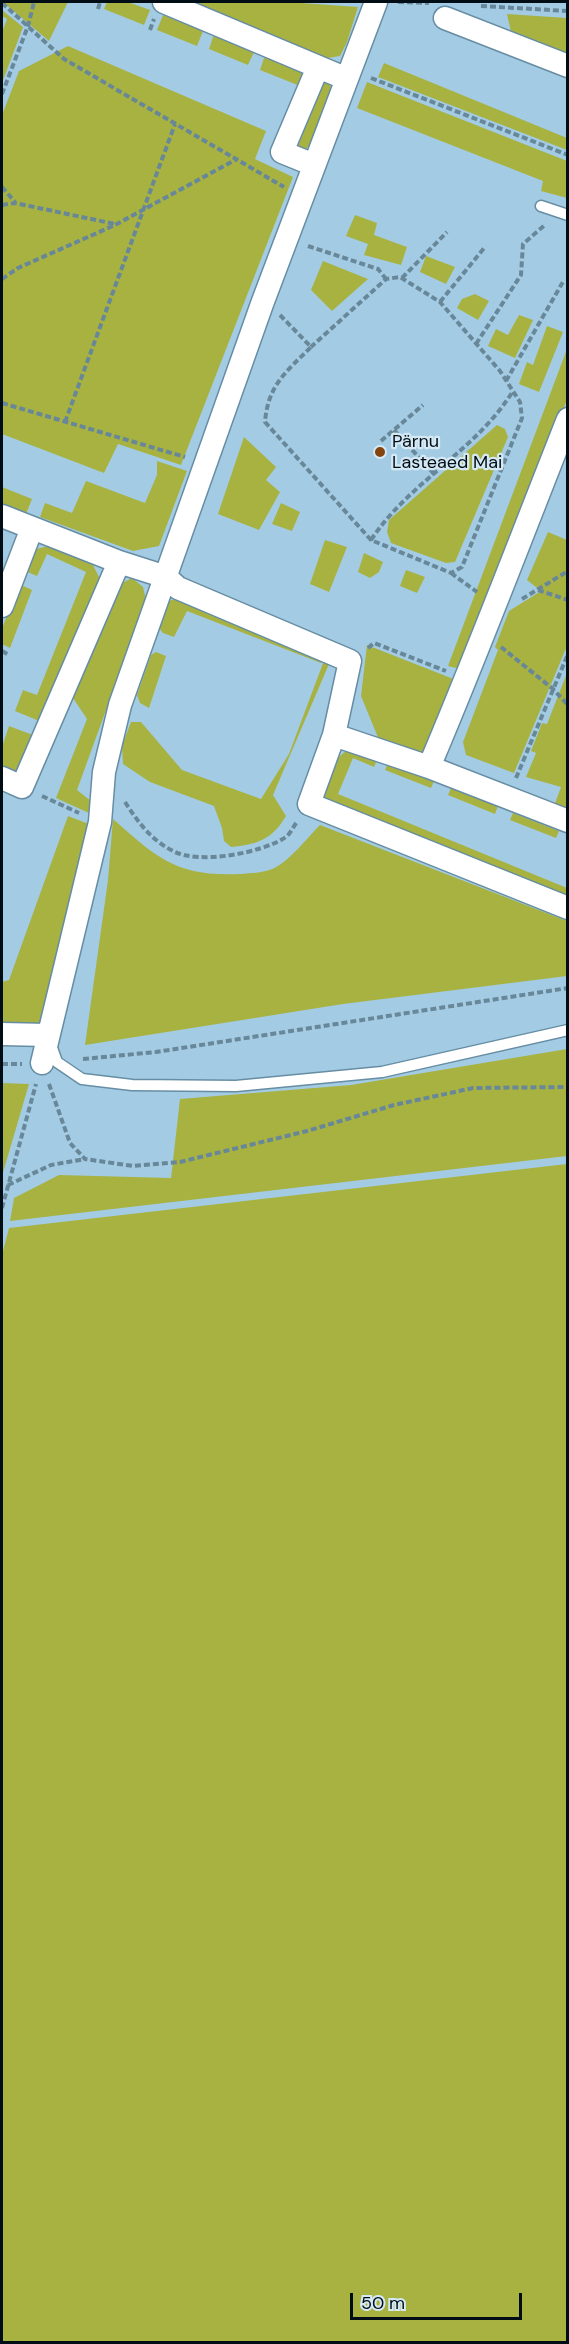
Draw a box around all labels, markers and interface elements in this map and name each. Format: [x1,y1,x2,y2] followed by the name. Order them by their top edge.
[392,431,502,474] place label: Pärnu Lasteaed Mai
[373,445,387,459] marker: Pärnu Lasteaed Mai
[353,2281,526,2319] scale bar
[361,2291,405,2315] text: 50 m

